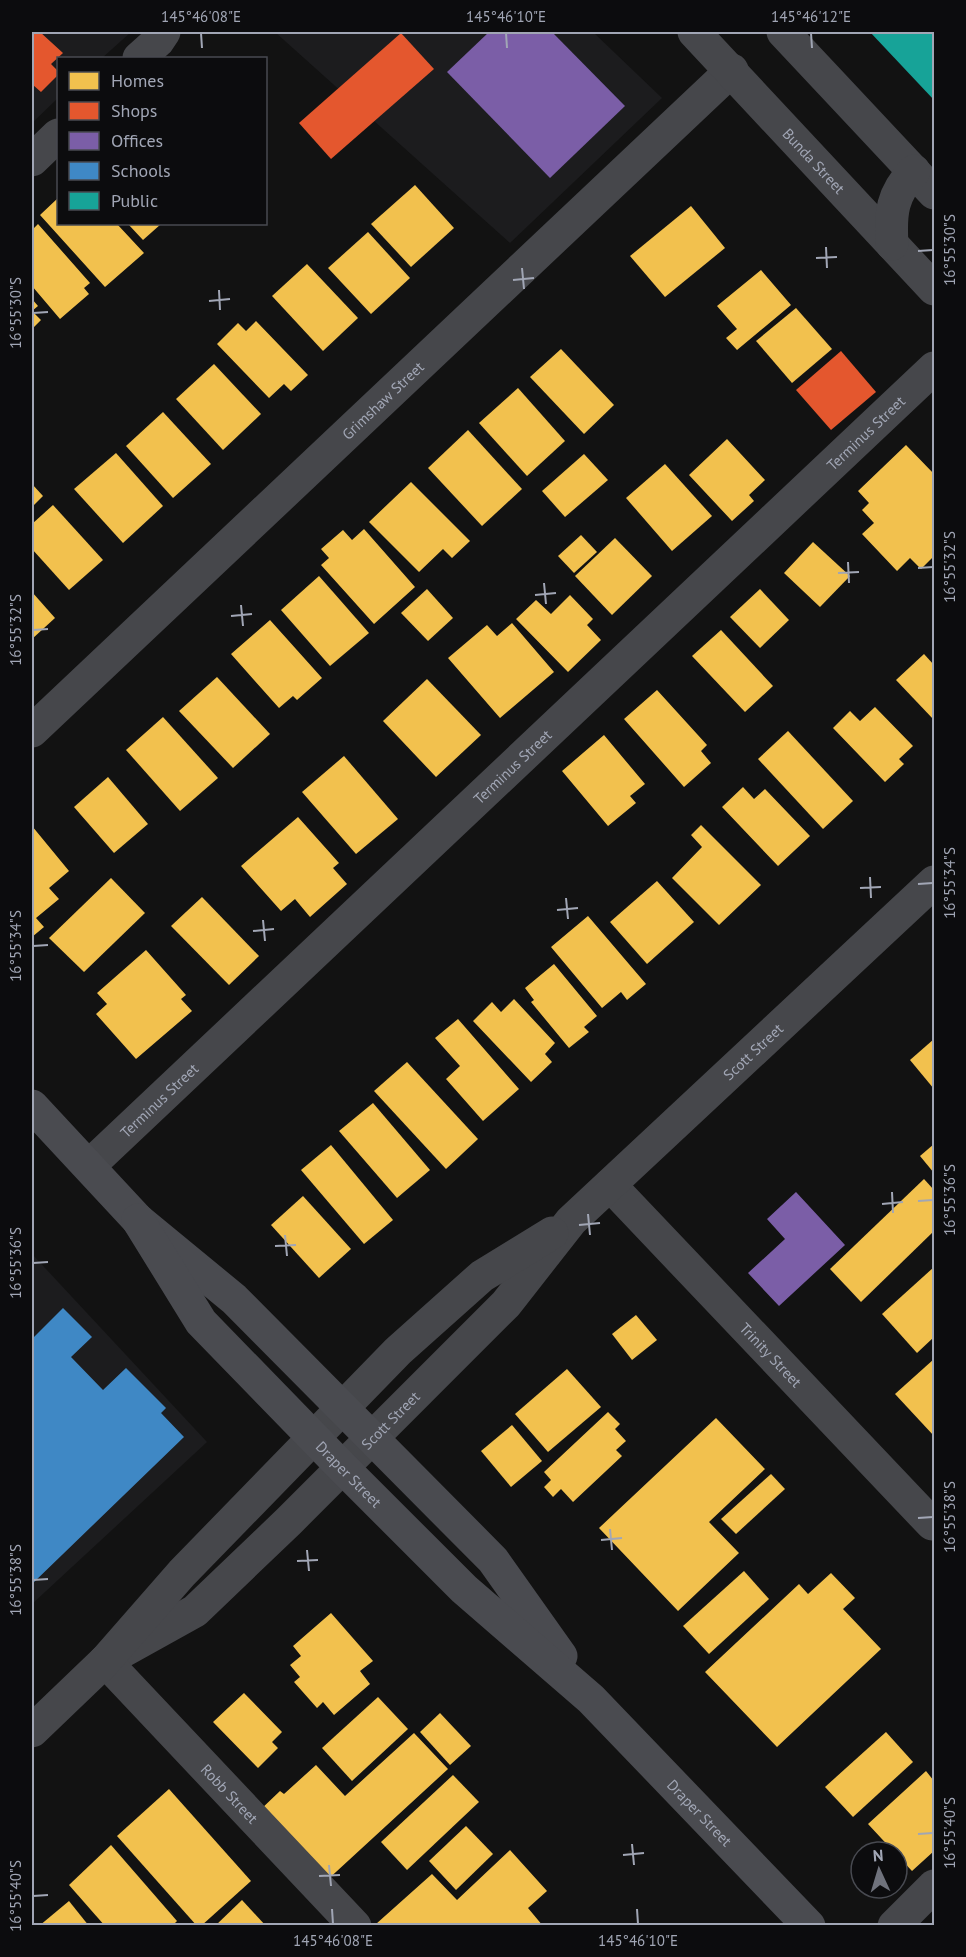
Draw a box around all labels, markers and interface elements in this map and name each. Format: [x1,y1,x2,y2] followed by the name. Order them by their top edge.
[161,7,241,26] text: 145°46'08"E
[466,7,546,26] text: 145°46'10"E
[771,7,851,26] text: 145°46'12"E
[57,57,267,225] legend
[111,69,164,92] text: Homes
[111,99,157,122] text: Shops
[779,124,849,197] street label: Bunda Street
[111,129,163,152] text: Offices
[111,159,171,182] text: Schools
[111,189,158,212] text: Public
[940,214,959,286] text: 16°55'30"S
[6,277,25,349] text: 16°55'30"S
[338,357,427,443] street label: Grimshaw Street
[822,391,908,474] street label: Terminus Street
[940,531,959,603] text: 16°55'32"S
[6,594,25,666] text: 16°55'32"S
[469,725,555,808] street label: Terminus Street
[940,847,959,919] text: 16°55'34"S
[6,910,25,982] text: 16°55'34"S
[719,1019,787,1084] street label: Scott Street
[116,1059,202,1141] street label: Terminus Street
[940,1164,959,1236] text: 16°55'36"S
[6,1227,25,1299] text: 16°55'36"S
[736,1318,806,1391] street label: Trinity Street
[357,1387,423,1453] street label: Scott Street
[312,1437,386,1511] street label: Draper Street
[940,1481,959,1553] text: 16°55'38"S
[6,1544,25,1616] text: 16°55'38"S
[197,1760,262,1827] street label: Robb Street
[663,1775,736,1850] street label: Draper Street
[940,1797,959,1869] text: 16°55'40"S
[849,1840,909,1900] north arrow
[872,1845,884,1865] text: N
[6,1860,25,1932] text: 16°55'40"S
[293,1931,373,1950] text: 145°46'08"E
[598,1931,678,1950] text: 145°46'10"E

